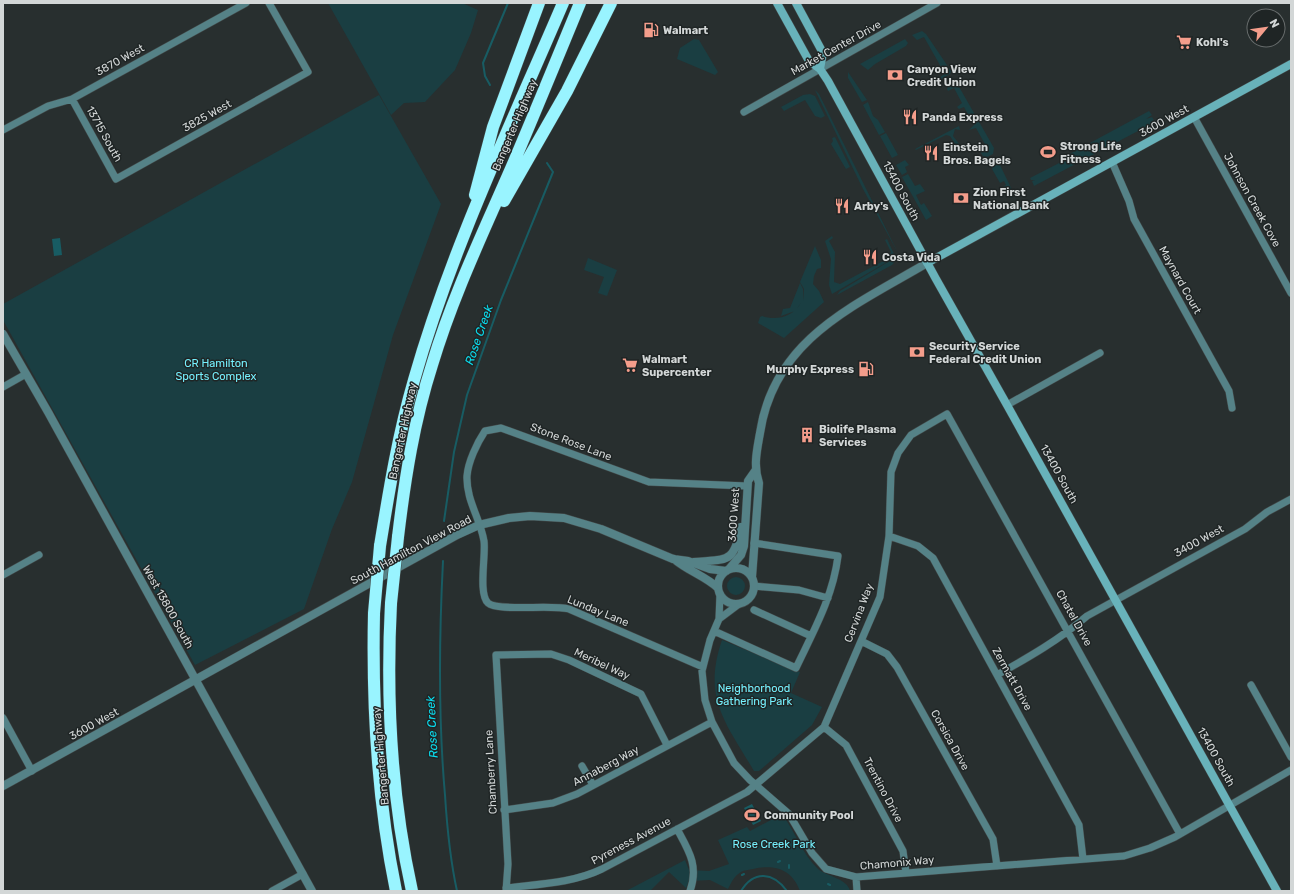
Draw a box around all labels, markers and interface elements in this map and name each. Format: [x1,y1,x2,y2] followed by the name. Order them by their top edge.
[1246,8,1286,48] north arrow
[1267,17,1282,30] text: N
[789,18,883,78] street label: Market Center Drive
[642,21,660,39] fuel station icon: Walmart
[663,24,708,37] place label: Walmart
[1175,33,1193,51] supermarket icon: Kohl's
[1196,36,1229,49] place label: Kohl's
[93,41,147,79] street label: 3870 West
[907,63,977,89] place label: Canyon View Credit Union
[886,66,904,84] bank icon: Canyon View Credit Union
[490,77,540,173] street label: Bangerter Highway
[180,97,234,135] street label: 3825 West
[1137,102,1192,140] street label: 3600 West
[83,104,125,164] street label: 13715 South
[901,108,919,126] restaurant icon: Panda Express
[922,111,1003,124] place label: Panda Express
[1060,140,1122,166] place label: Strong Life Fitness
[943,141,1011,167] place label: Einstein Bros. Bagels
[1039,143,1057,161] sports icon: Strong Life Fitness
[922,144,940,162] restaurant icon: Einstein Bros. Bagels
[1221,151,1283,249] street label: Johnson Creek Cove
[880,159,922,223] street label: 13400 South
[973,186,1050,212] place label: Zion First National Bank
[952,189,970,207] bank icon: Zion First National Bank
[833,197,851,215] restaurant icon: Arby's
[854,200,889,213] place label: Arby's
[1156,244,1204,317] street label: Maynard Court
[861,248,879,266] restaurant icon: Costa Vida
[882,251,940,264] place label: Costa Vida
[462,302,496,367] water label: Rose Creek
[929,340,1041,366] place label: Security Service Federal Credit Union
[908,343,926,361] bank icon: Security Service Federal Credit Union
[642,353,711,379] place label: Walmart Supercenter
[621,356,639,374] supermarket icon: Walmart Supercenter
[175,357,257,383] park label: CR Hamilton Sports Complex
[857,360,875,378] fuel station icon: Murphy Express
[766,363,854,376] place label: Murphy Express
[386,381,420,481] street label: Bangerter Highway
[529,421,613,463] street label: Stone Rose Lane
[819,423,896,449] place label: Biolife Plasma Services
[798,426,816,444] building icon: Biolife Plasma Services
[1037,442,1081,506] street label: 13400 South
[726,487,742,543] street label: 3600 West
[348,512,474,588] street label: South Hamilton View Road
[1172,522,1227,560] street label: 3400 West
[140,563,196,651] street label: West 13800 South
[842,582,876,644] street label: Cervina Way
[1053,588,1095,648] street label: Chatel Drive
[565,593,631,629] street label: Lunday Lane
[572,645,632,683] street label: Meribel Way
[989,645,1035,713] street label: Zermatt Drive
[716,682,792,708] park label: Neighborhood Gathering Park
[423,695,441,759] water label: Rose Creek
[67,705,122,743] street label: 3600 West
[370,706,392,806] street label: Bangerter Highway
[928,707,972,773] street label: Corsica Drive
[1194,725,1238,789] street label: 13400 South
[482,729,500,815] street label: Chamberry Lane
[571,743,641,789] street label: Annaberg Way
[860,755,906,825] street label: Trentino Drive
[743,806,761,824] sports icon: Community Pool
[764,809,854,822] place label: Community Pool
[589,815,673,867] street label: Pyreness Avenue
[733,838,816,851] park label: Rose Creek Park
[859,853,935,873] street label: Chamonix Way

